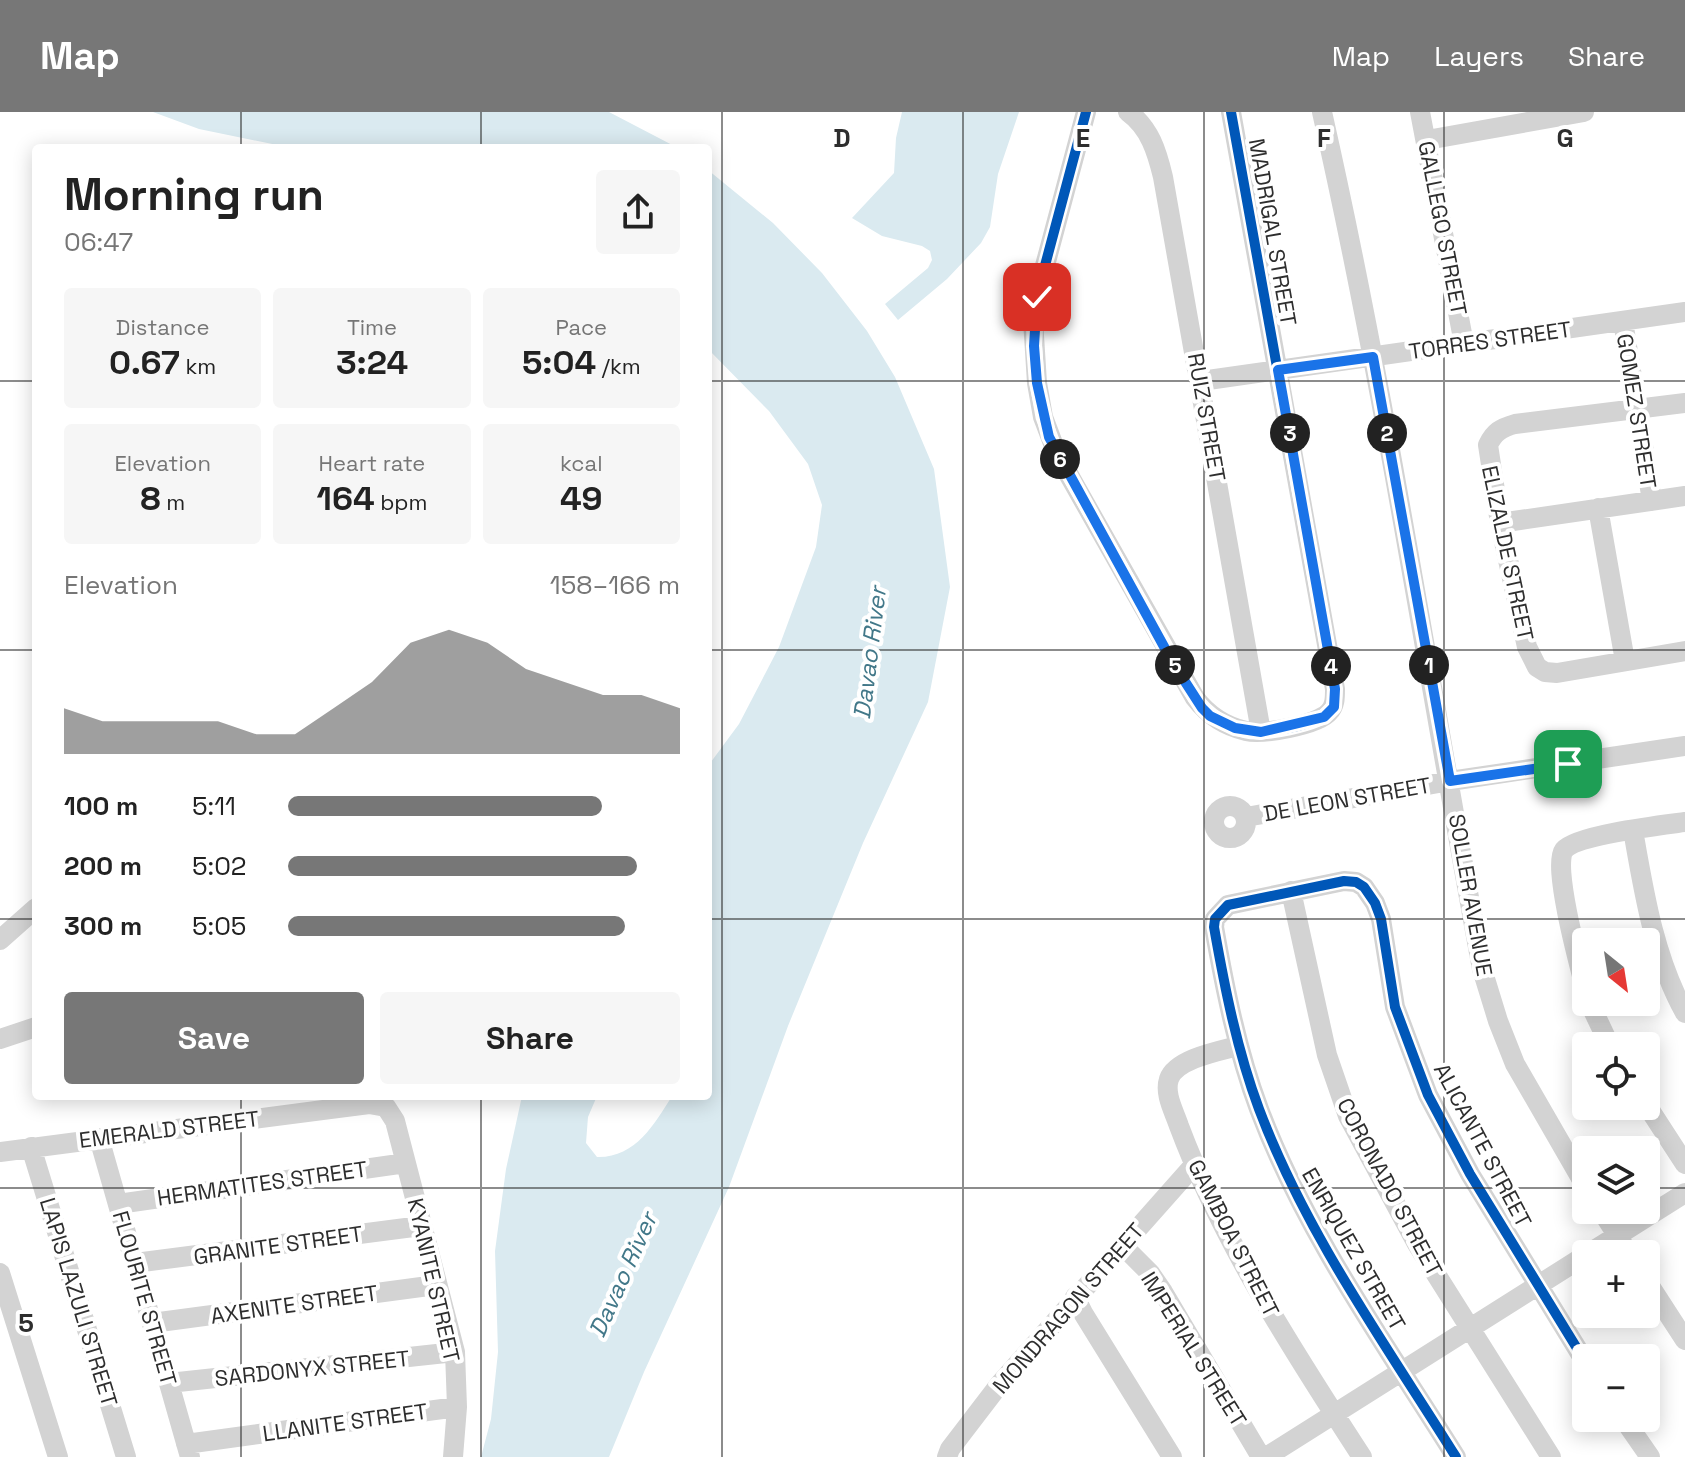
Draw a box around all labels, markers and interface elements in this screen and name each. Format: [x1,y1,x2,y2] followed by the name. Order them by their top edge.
[40,32,120,80] text: Map
[1332,38,1390,74] text: Map
[1434,38,1524,74] text: Layers
[1568,38,1645,74] text: Share
[833,121,851,155] text: D
[1076,121,1090,155] text: E
[1317,121,1331,155] text: F
[1556,121,1574,155] text: G
[1243,136,1303,328] street label: MADRIGAL STREET
[1412,138,1474,318] street label: GALLEGO STREET
[64,167,324,223] text: Morning run
[596,170,680,254] button: share
[64,225,133,259] text: 06:47
[1003,263,1071,331] pin
[1015,275,1059,319] icon: check
[116,313,210,341] text: Distance
[347,313,397,341] text: Time
[556,313,607,341] text: Pace
[1407,315,1573,365] street label: TORRES STREET
[1611,332,1663,490] street label: GOMEZ STREET
[109,341,180,384] text: 0.67
[336,341,408,384] text: 3:24
[522,341,596,384] text: 5:04
[1182,351,1232,483] street label: RUIZ STREET
[180,352,216,380] text: km
[596,352,641,380] text: /km
[1270,413,1310,453] pin: 3
[1367,413,1407,453] pin: 2
[1283,419,1297,447] text: 3
[1380,419,1394,447] text: 2
[1040,439,1080,479] pin: 6
[1053,445,1067,473] text: 6
[114,449,211,477] text: Elevation
[319,449,425,477] text: Heart rate
[560,449,603,477] text: kcal
[1476,463,1540,643] street label: ELIZALDE STREET
[140,477,161,520] text: 8
[317,477,375,520] text: 164
[560,477,603,520] text: 49
[161,488,185,516] text: m
[375,488,427,516] text: bpm
[64,568,178,602] text: Elevation
[550,568,680,602] text: 158–166 m
[846,582,893,721] water label: Davao River
[1155,645,1195,685] pin: 5
[1409,645,1449,685] pin: 1
[1311,646,1351,686] pin: 4
[1168,651,1182,679] text: 5
[1424,651,1434,679] text: 1
[1324,652,1338,680] text: 4
[1534,730,1602,798] pin
[1546,742,1590,786] icon: arrive
[1261,770,1433,827] street label: DE LEON STREET
[64,789,138,823] text: 100 m
[192,789,236,823] text: 5:11
[1443,812,1499,978] street label: SOLLER AVENUE
[64,849,142,883] text: 200 m
[192,849,247,883] text: 5:02
[64,909,142,943] text: 300 m
[192,909,246,943] text: 5:05
[1572,928,1660,1016] north arrow
[1572,928,1660,1432] map controls
[64,992,364,1084] button: Save
[380,992,680,1084] button: Share
[1572,1032,1660,1120] button: locate
[1428,1058,1538,1232] street label: ALICANTE STREET
[1331,1093,1449,1281] street label: CORONADO STREET
[77,1104,261,1154] street label: EMERALD STREET
[1572,1136,1660,1224] button: layers
[155,1154,369,1212] street label: HERMATITES STREET
[1182,1155,1286,1321] street label: GAMBOA STREET
[1296,1162,1412,1336] street label: ENRIQUEZ STREET
[34,1194,124,1410] street label: LAPIS LAZULI STREET
[402,1195,466,1365] street label: KYANITE STREET
[581,1205,665,1342] water label: Davao River
[107,1207,183,1389] street label: FLOURITE STREET
[986,1217,1150,1399] street label: MONDRAGON STREET
[192,1219,364,1271] street label: GRANITE STREET
[1572,1240,1660,1328] button: +
[1135,1266,1253,1432] street label: IMPERIAL STREET
[209,1278,379,1330] street label: AXENITE STREET
[18,1306,34,1340] text: 5
[213,1344,411,1392] street label: SARDONYX STREET
[1572,1344,1660,1432] button: −
[261,1397,429,1447] street label: LLANITE STREET

